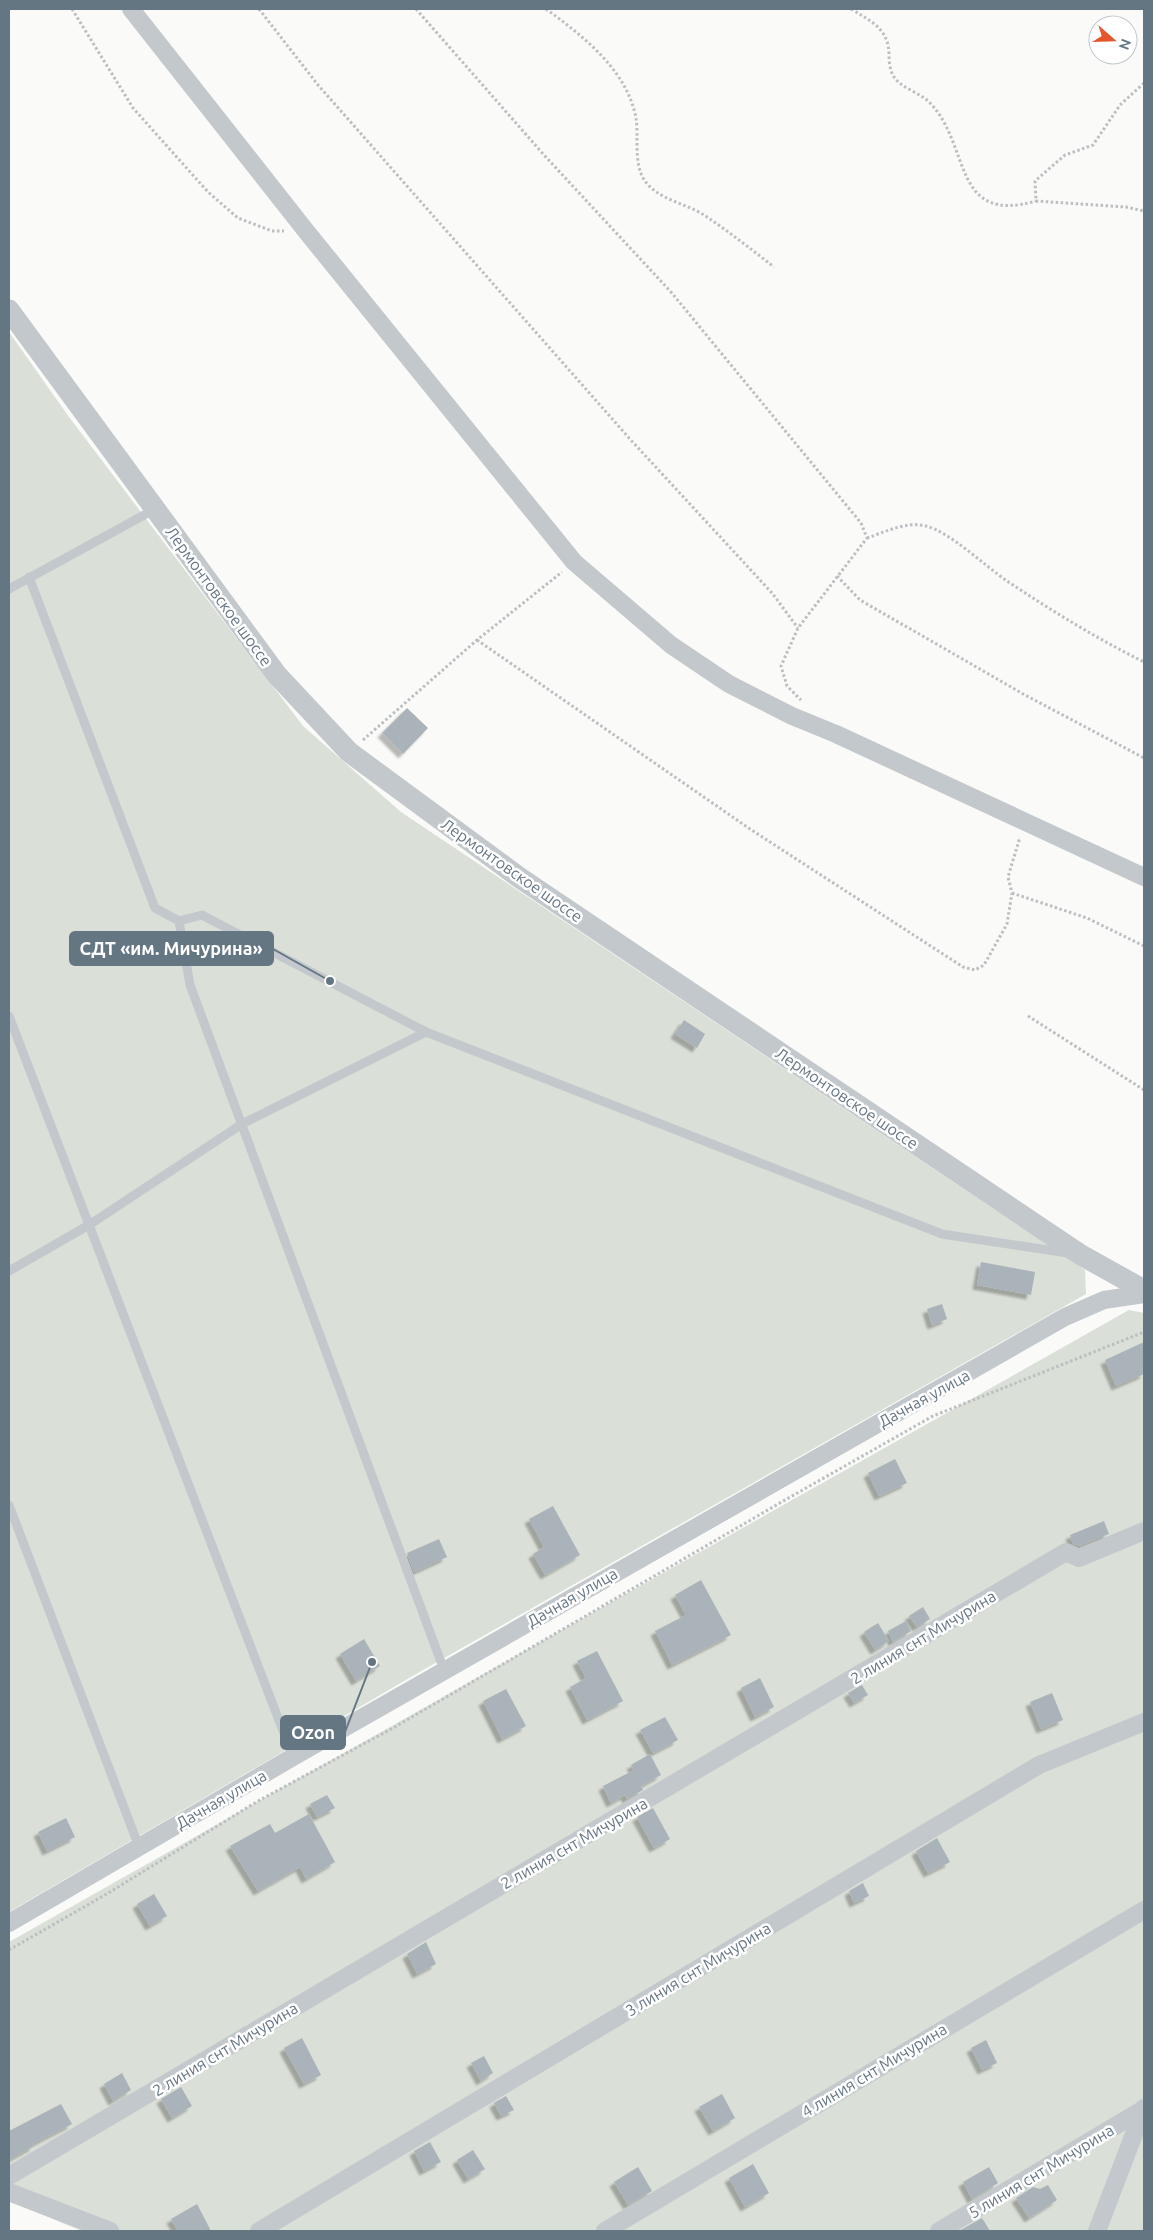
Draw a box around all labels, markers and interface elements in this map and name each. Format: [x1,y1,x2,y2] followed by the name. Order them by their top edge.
[1088,15,1138,65] north arrow
[1116,37,1135,52] text: N
[162,523,276,669] street label: Лермонтовское шоссе
[438,814,586,926] street label: Лермонтовское шоссе
[70,932,273,965] callout: СДТ «им. Мичурина»
[79,938,263,958] text: СДТ «им. Мичурина»
[772,1044,922,1152] street label: Лермонтовское шоссе
[875,1366,973,1430] street label: Дачная улица
[524,1564,620,1630] street label: Дачная улица
[847,1587,999,1687] street label: 2 линия снт Мичурина
[281,1716,345,1749] callout: Ozon
[291,1722,335,1742] text: Ozon
[173,1766,269,1832] street label: Дачная улица
[498,1794,650,1892] street label: 2 линия снт Мичурина
[622,1919,774,2019] street label: 3 линия снт Мичурина
[149,1999,301,2099] street label: 2 линия снт Мичурина
[798,2020,950,2120] street label: 4 линия снт Мичурина
[965,2121,1117,2221] street label: 5 линия снт Мичурина

